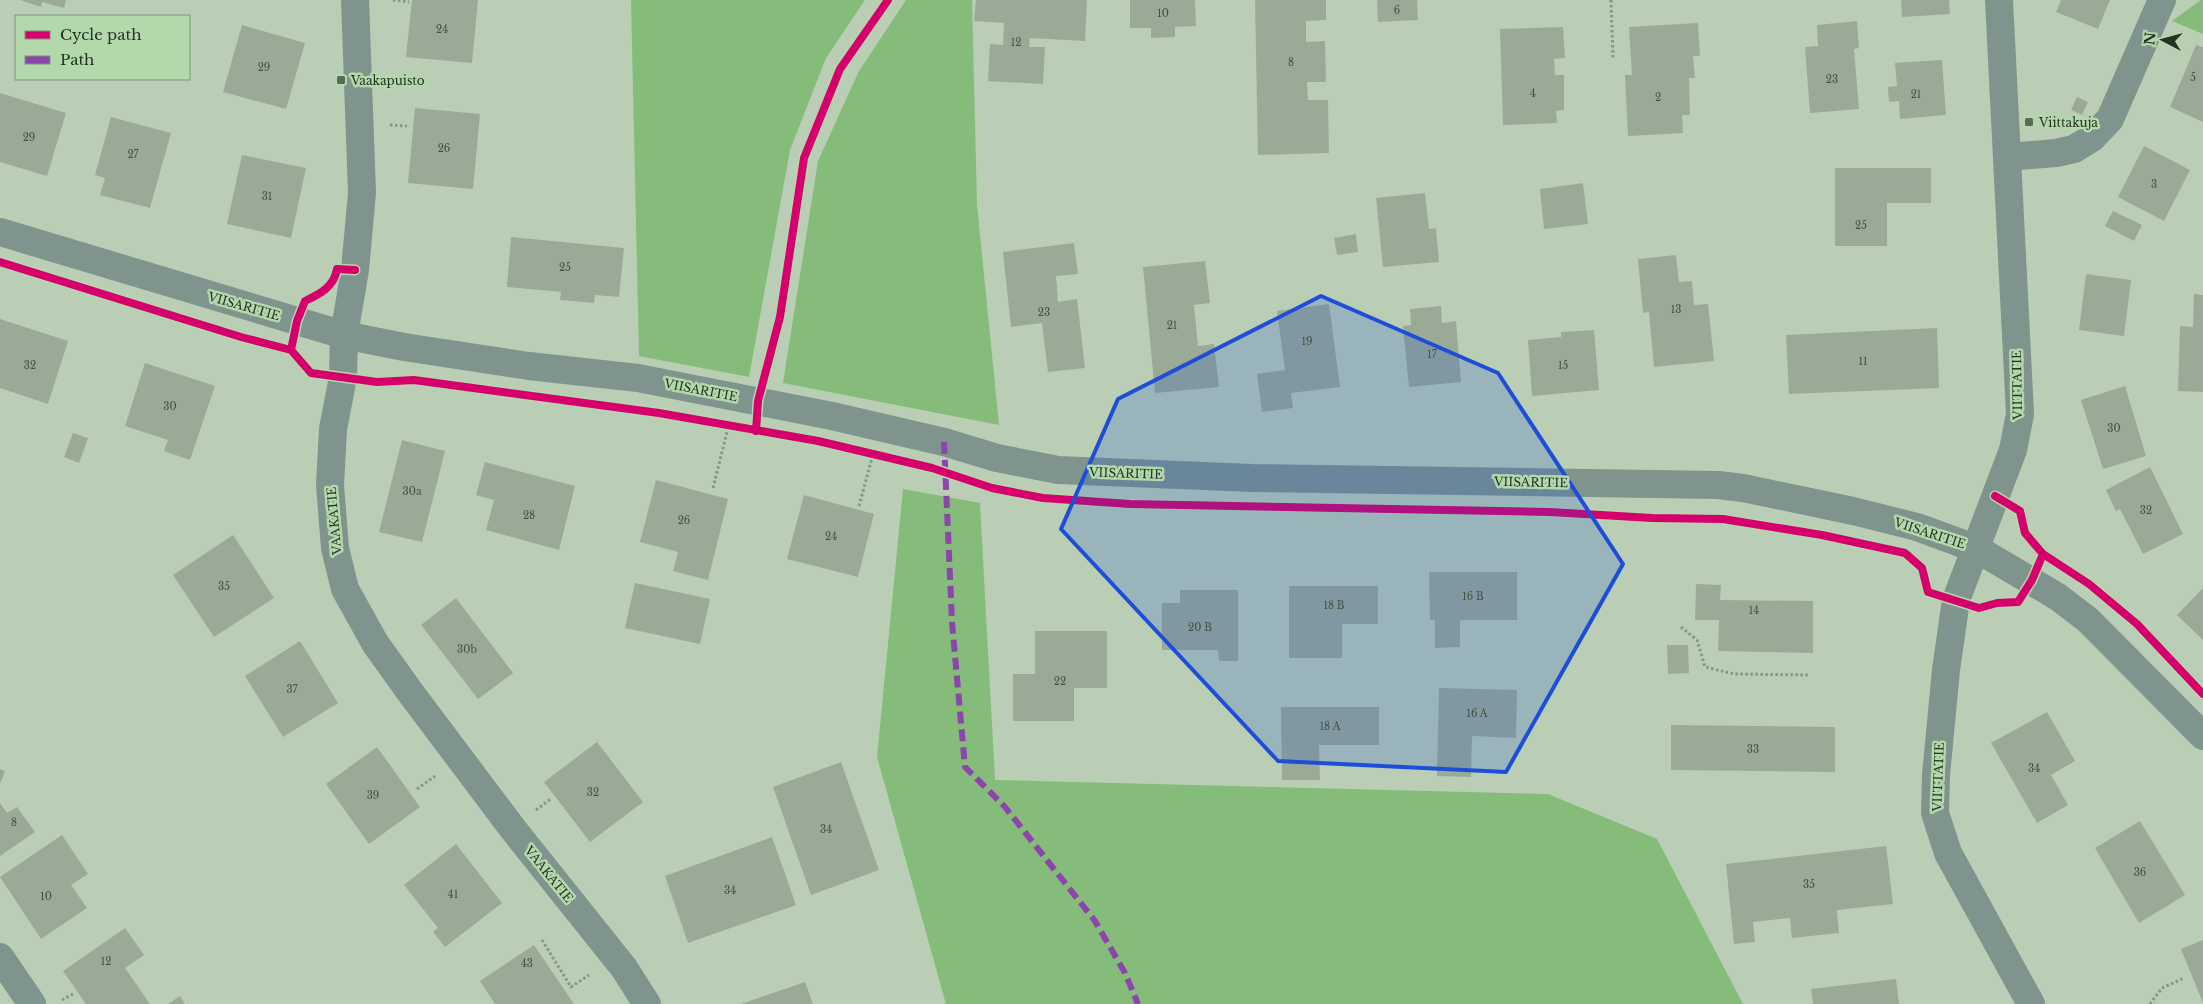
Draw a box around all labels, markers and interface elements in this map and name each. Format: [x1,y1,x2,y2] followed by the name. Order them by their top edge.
[1394,4,1400,17] house number: 6
[1157,7,1169,20] house number: 10
[15,15,190,80] legend
[2138,15,2188,65] north arrow
[436,23,448,36] house number: 24
[60,25,142,44] text: Cycle path
[2140,31,2160,46] text: N
[1011,36,1021,49] house number: 12
[60,50,94,69] text: Path
[1288,56,1294,69] house number: 8
[258,61,270,74] house number: 29
[2190,71,2196,84] house number: 5
[350,73,425,88] place label: Vaakapuisto
[1826,73,1838,86] house number: 23
[335,74,347,86] marker: Vaakapuisto
[1530,87,1536,100] house number: 4
[1911,88,1921,101] house number: 21
[1655,91,1661,104] house number: 2
[2038,115,2098,130] place label: Viittakuja
[2023,116,2035,128] marker: Viittakuja
[23,131,35,144] house number: 29
[438,142,450,155] house number: 26
[127,148,140,161] house number: 27
[2151,178,2157,191] house number: 3
[262,190,272,203] house number: 31
[1855,219,1867,232] house number: 25
[559,261,571,274] house number: 25
[205,288,282,323] street label: VIISARITIE
[1671,303,1681,316] house number: 13
[1038,306,1050,319] house number: 23
[1167,319,1177,332] house number: 21
[1302,335,1312,348] house number: 19
[1427,348,1438,361] house number: 17
[2009,350,2025,421] street label: VIITTATIE
[1859,355,1867,368] house number: 11
[24,359,36,372] house number: 32
[1558,359,1568,372] house number: 15
[662,375,739,404] street label: VIISARITIE
[163,400,177,413] house number: 30
[2107,422,2121,435] house number: 30
[1088,464,1163,482] street label: VIISARITIE
[1493,474,1568,490] street label: VIISARITIE
[403,485,422,498] house number: 30a
[324,486,345,557] street label: VAAKATIE
[2140,504,2152,517] house number: 32
[523,509,535,522] house number: 28
[678,514,690,527] house number: 26
[1892,514,1968,552] street label: VIISARITIE
[825,530,837,543] house number: 24
[218,580,230,593] house number: 35
[1462,590,1484,603] house number: 16 B
[1323,599,1345,612] house number: 18 B
[1749,604,1759,617] house number: 14
[1188,621,1212,634] house number: 20 B
[457,643,477,656] house number: 30b
[1054,675,1066,688] house number: 22
[286,683,299,696] house number: 37
[1466,707,1488,720] house number: 16 A
[1320,720,1341,733] house number: 18 A
[1929,742,1947,813] street label: VIITTATIE
[1747,743,1759,756] house number: 33
[2028,762,2040,775] house number: 34
[587,786,599,799] house number: 32
[367,789,379,802] house number: 39
[11,816,17,829] house number: 8
[820,823,832,836] house number: 34
[521,842,576,905] street label: VAAKATIE
[2134,866,2146,879] house number: 36
[1803,878,1815,891] house number: 35
[724,884,736,897] house number: 34
[448,888,458,901] house number: 41
[40,890,52,903] house number: 10
[101,955,111,968] house number: 12
[521,957,533,970] house number: 43

